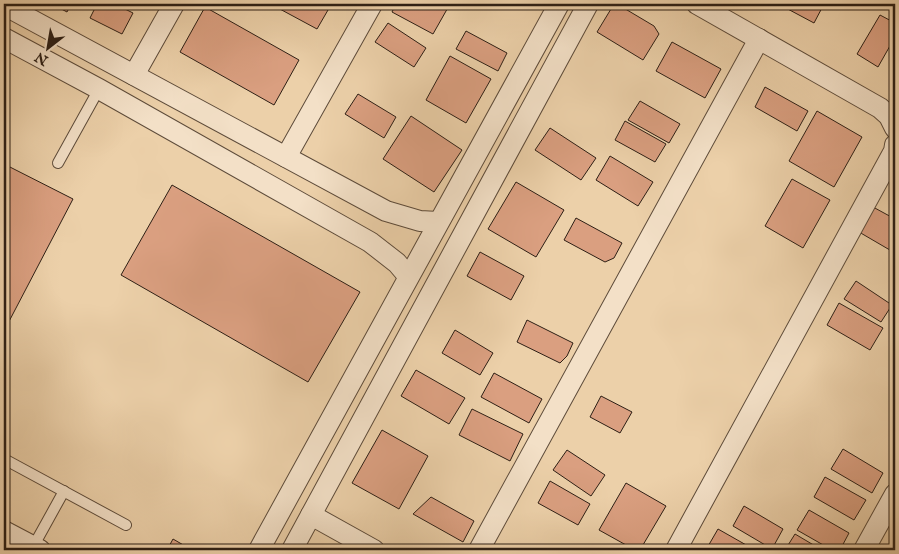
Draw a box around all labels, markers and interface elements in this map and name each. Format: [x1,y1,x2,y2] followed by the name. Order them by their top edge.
[22,22,72,72] north arrow
[32,47,53,70] text: N

